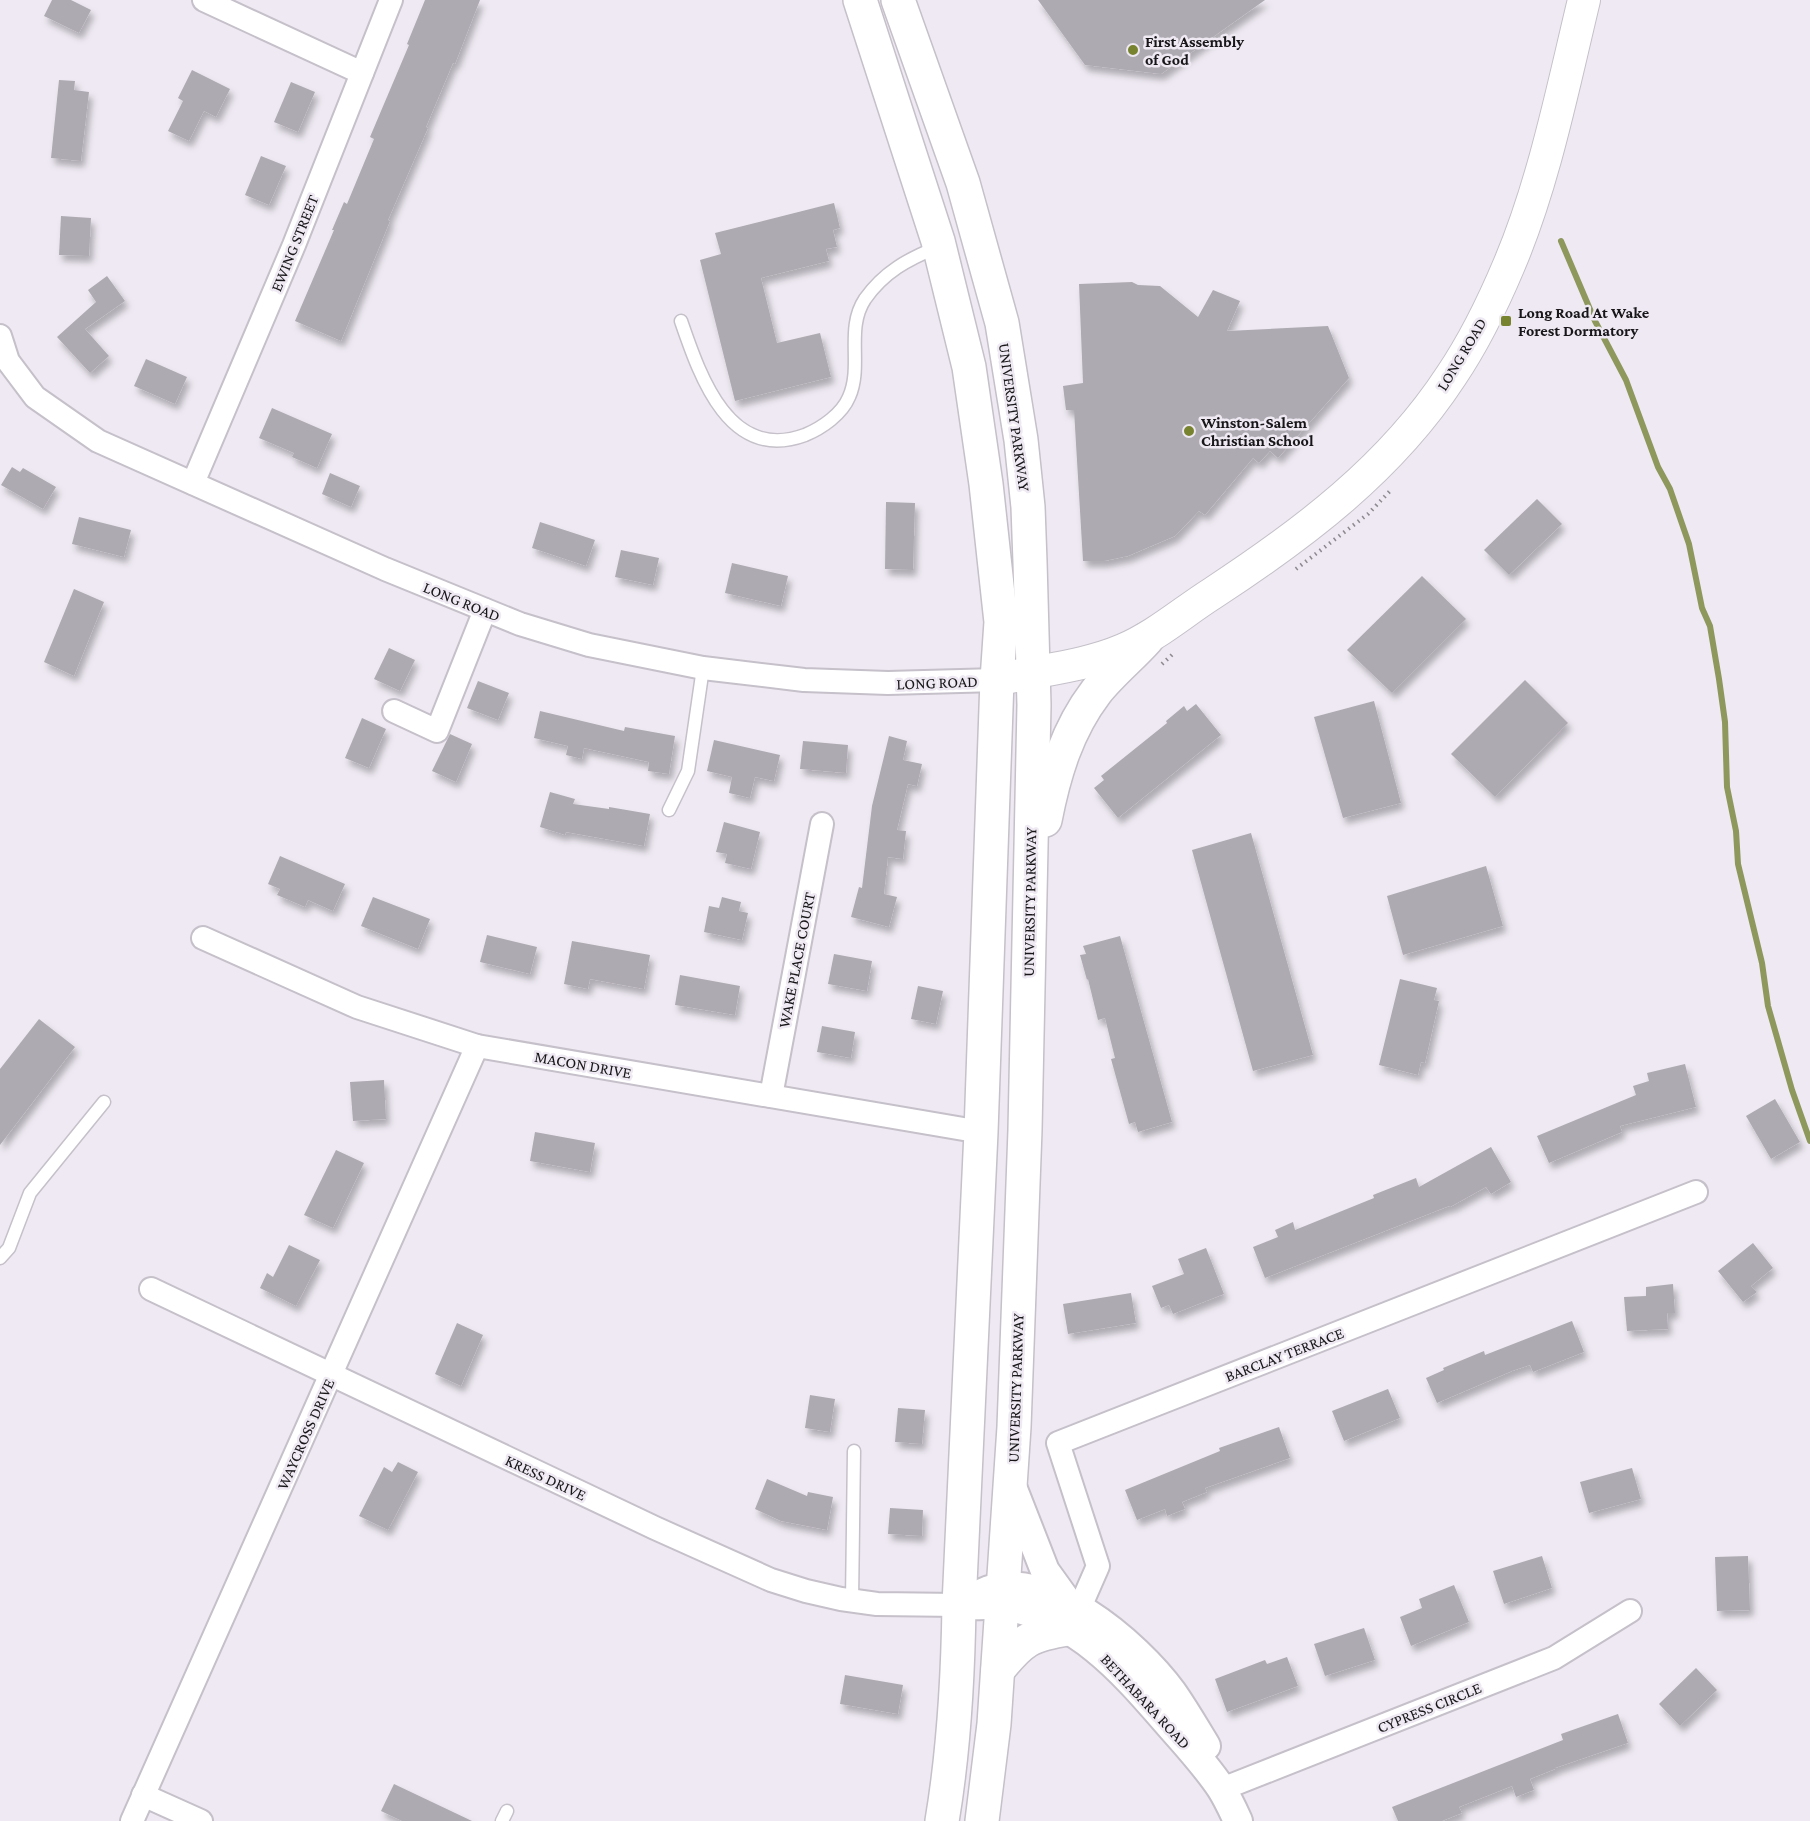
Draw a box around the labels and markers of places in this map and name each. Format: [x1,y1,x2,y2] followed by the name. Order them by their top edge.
[1145,33,1244,68] place label: First Assembly of God
[1126,43,1140,57] marker: First Assembly of God
[1518,304,1650,339] place label: Long Road At Wake Forest Dormatory
[1499,314,1513,328] marker: Long Road At Wake Forest Dormatory
[1200,414,1314,449] place label: Winston-Salem Christian School
[1182,424,1196,438] marker: Winston-Salem Christian School

